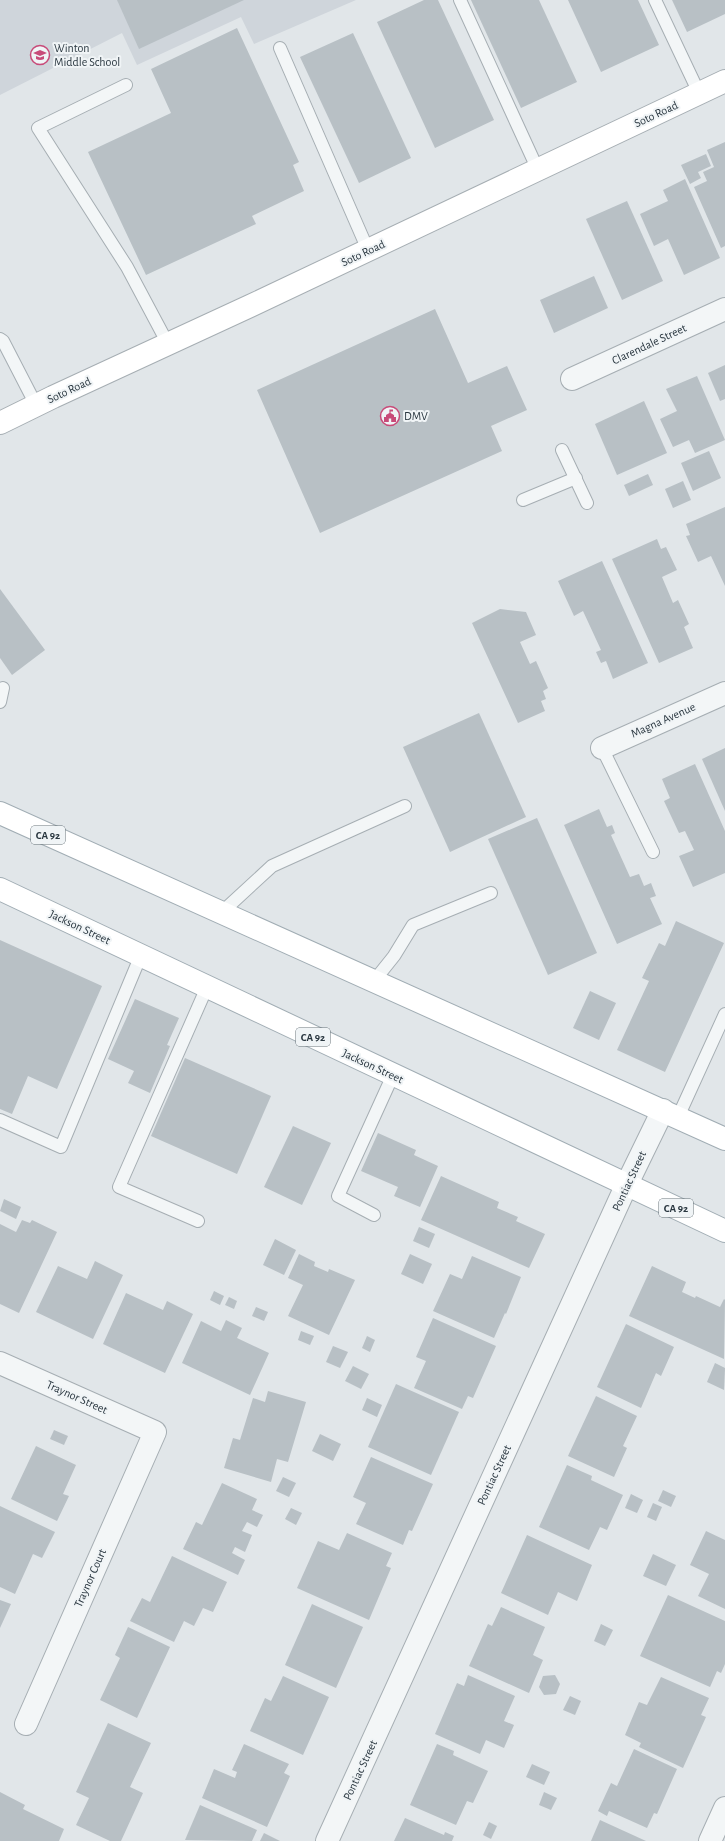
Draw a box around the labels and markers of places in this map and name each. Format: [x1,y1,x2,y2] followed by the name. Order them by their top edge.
[54,42,120,68] place label: Winton Middle School
[29,44,51,66] school or university icon: Winton Middle School
[379,405,401,427] public building icon: DMV
[404,410,428,422] place label: DMV

